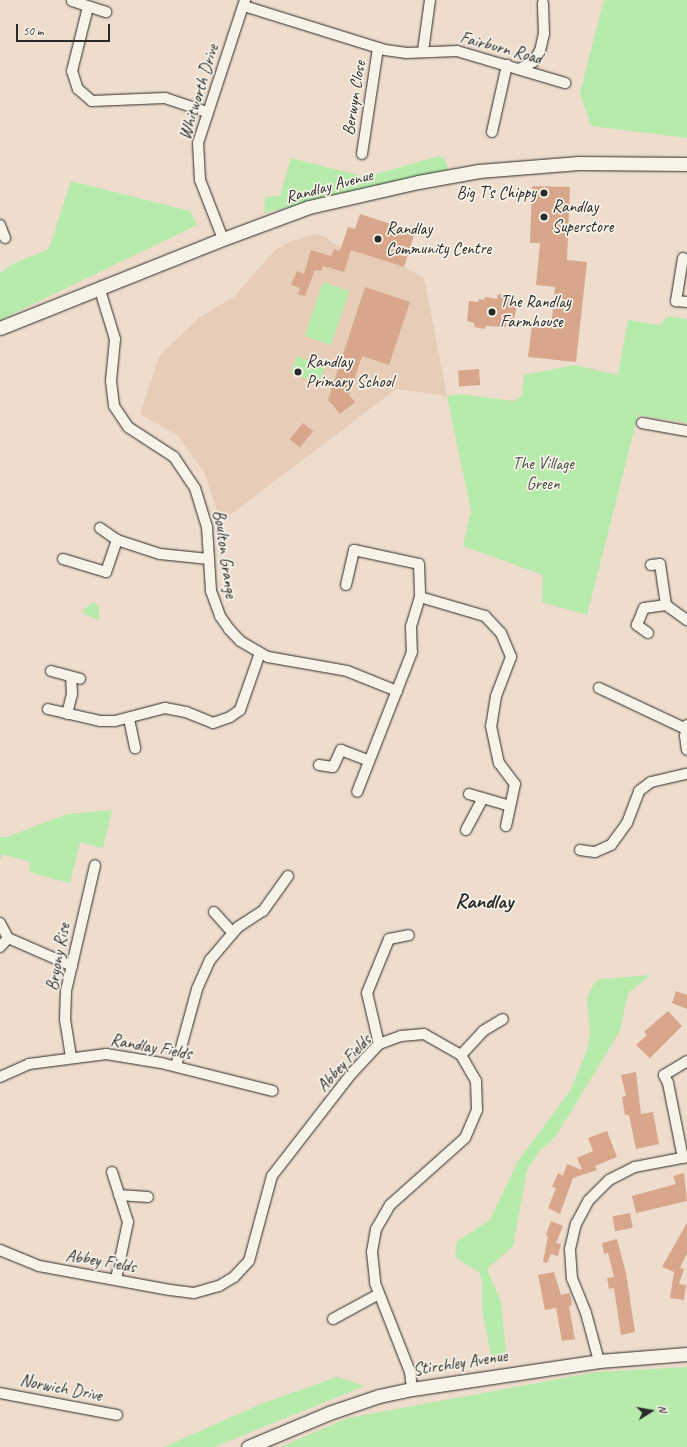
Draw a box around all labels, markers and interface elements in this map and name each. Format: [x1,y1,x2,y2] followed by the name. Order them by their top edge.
[18,16,112,42] scale bar
[23,23,43,39] text: 50 m
[458,27,544,69] street label: Fairburn Road
[175,42,223,142] street label: Whitworth Drive
[338,59,370,137] street label: Berwyn Close
[283,165,375,207] street label: Randlay Avenue
[456,183,536,203] place label: Big T's Chippy
[539,188,549,198] marker: Big T's Chippy
[552,197,613,237] place label: Randlay Superstore
[539,212,549,222] marker: Randlay Superstore
[386,219,491,259] place label: Randlay Community Centre
[373,234,383,244] marker: Randlay Community Centre
[500,292,572,332] place label: The Randlay Farmhouse
[487,307,497,317] marker: The Randlay Farmhouse
[306,352,393,392] place label: Randlay Primary School
[293,367,303,377] marker: Randlay Primary School
[512,454,574,494] park label: The Village Green
[209,509,241,599] street label: Boulton Grange
[455,888,513,914] district label: Randlay
[42,922,74,992] street label: Bryony Rise
[109,1030,193,1064] street label: Randlay Fields
[312,1030,376,1096] street label: Abbey Fields
[64,1245,138,1277] street label: Abbey Fields
[411,1345,509,1381] street label: Stirchley Avenue
[18,1370,104,1406] street label: Norwich Drive
[631,1391,671,1431] north arrow
[655,1404,670,1413] text: N

